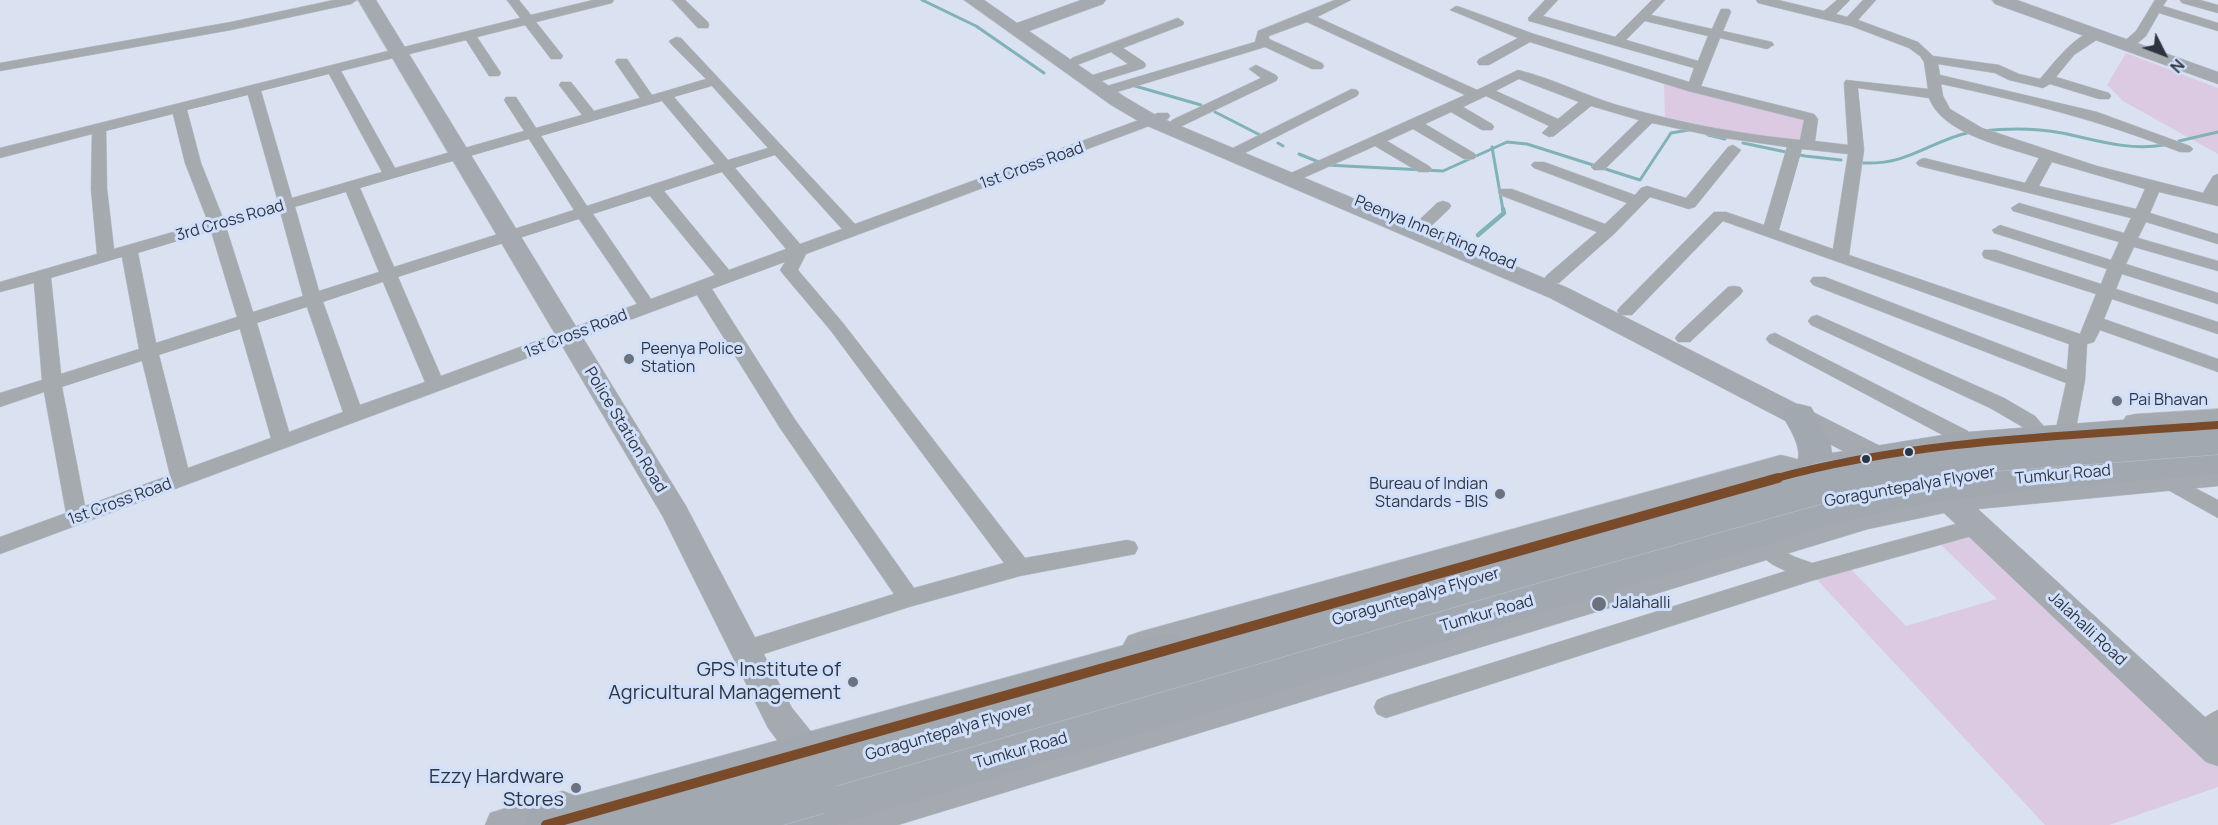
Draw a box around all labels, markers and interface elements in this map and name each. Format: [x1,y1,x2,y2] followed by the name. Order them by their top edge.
[2134,24,2194,84] north arrow
[2165,54,2189,78] text: N
[978,138,1086,194] street label: 1st Cross Road
[1351,192,1519,274] street label: Peenya Inner Ring Road
[174,196,286,246] street label: 3rd Cross Road
[522,306,630,362] street label: 1st Cross Road
[641,340,743,378] place label: Peenya Police Station
[622,352,636,366] marker: Peenya Police Station
[580,364,670,496] street label: Police Station Road
[2129,391,2208,411] place label: Pai Bhavan
[2110,394,2124,408] marker: Pai Bhavan
[1903,446,1915,458] unlabelled marker
[1860,453,1872,465] unlabelled marker
[2014,461,2112,489] street label: Tumkur Road
[1823,463,1997,511] street label: Goraguntepalya Flyover
[66,474,174,530] street label: 1st Cross Road
[1369,475,1488,513] place label: Bureau of Indian Standards - BIS
[1493,487,1507,501] marker: Bureau of Indian Standards - BIS
[1330,564,1502,630] street label: Goraguntepalya Flyover
[2044,588,2130,670] street label: Jalahalli Road
[1438,592,1536,636] street label: Tumkur Road
[1612,594,1671,614] place label: Jalahalli
[1590,595,1608,613] marker: Jalahalli
[608,658,841,705] place label: GPS Institute of Agricultural Management
[846,675,860,689] marker: GPS Institute of Agricultural Management
[863,699,1035,765] street label: Goraguntepalya Flyover
[972,729,1070,773] street label: Tumkur Road
[429,765,564,812] place label: Ezzy Hardware Stores
[569,781,583,795] marker: Ezzy Hardware Stores

